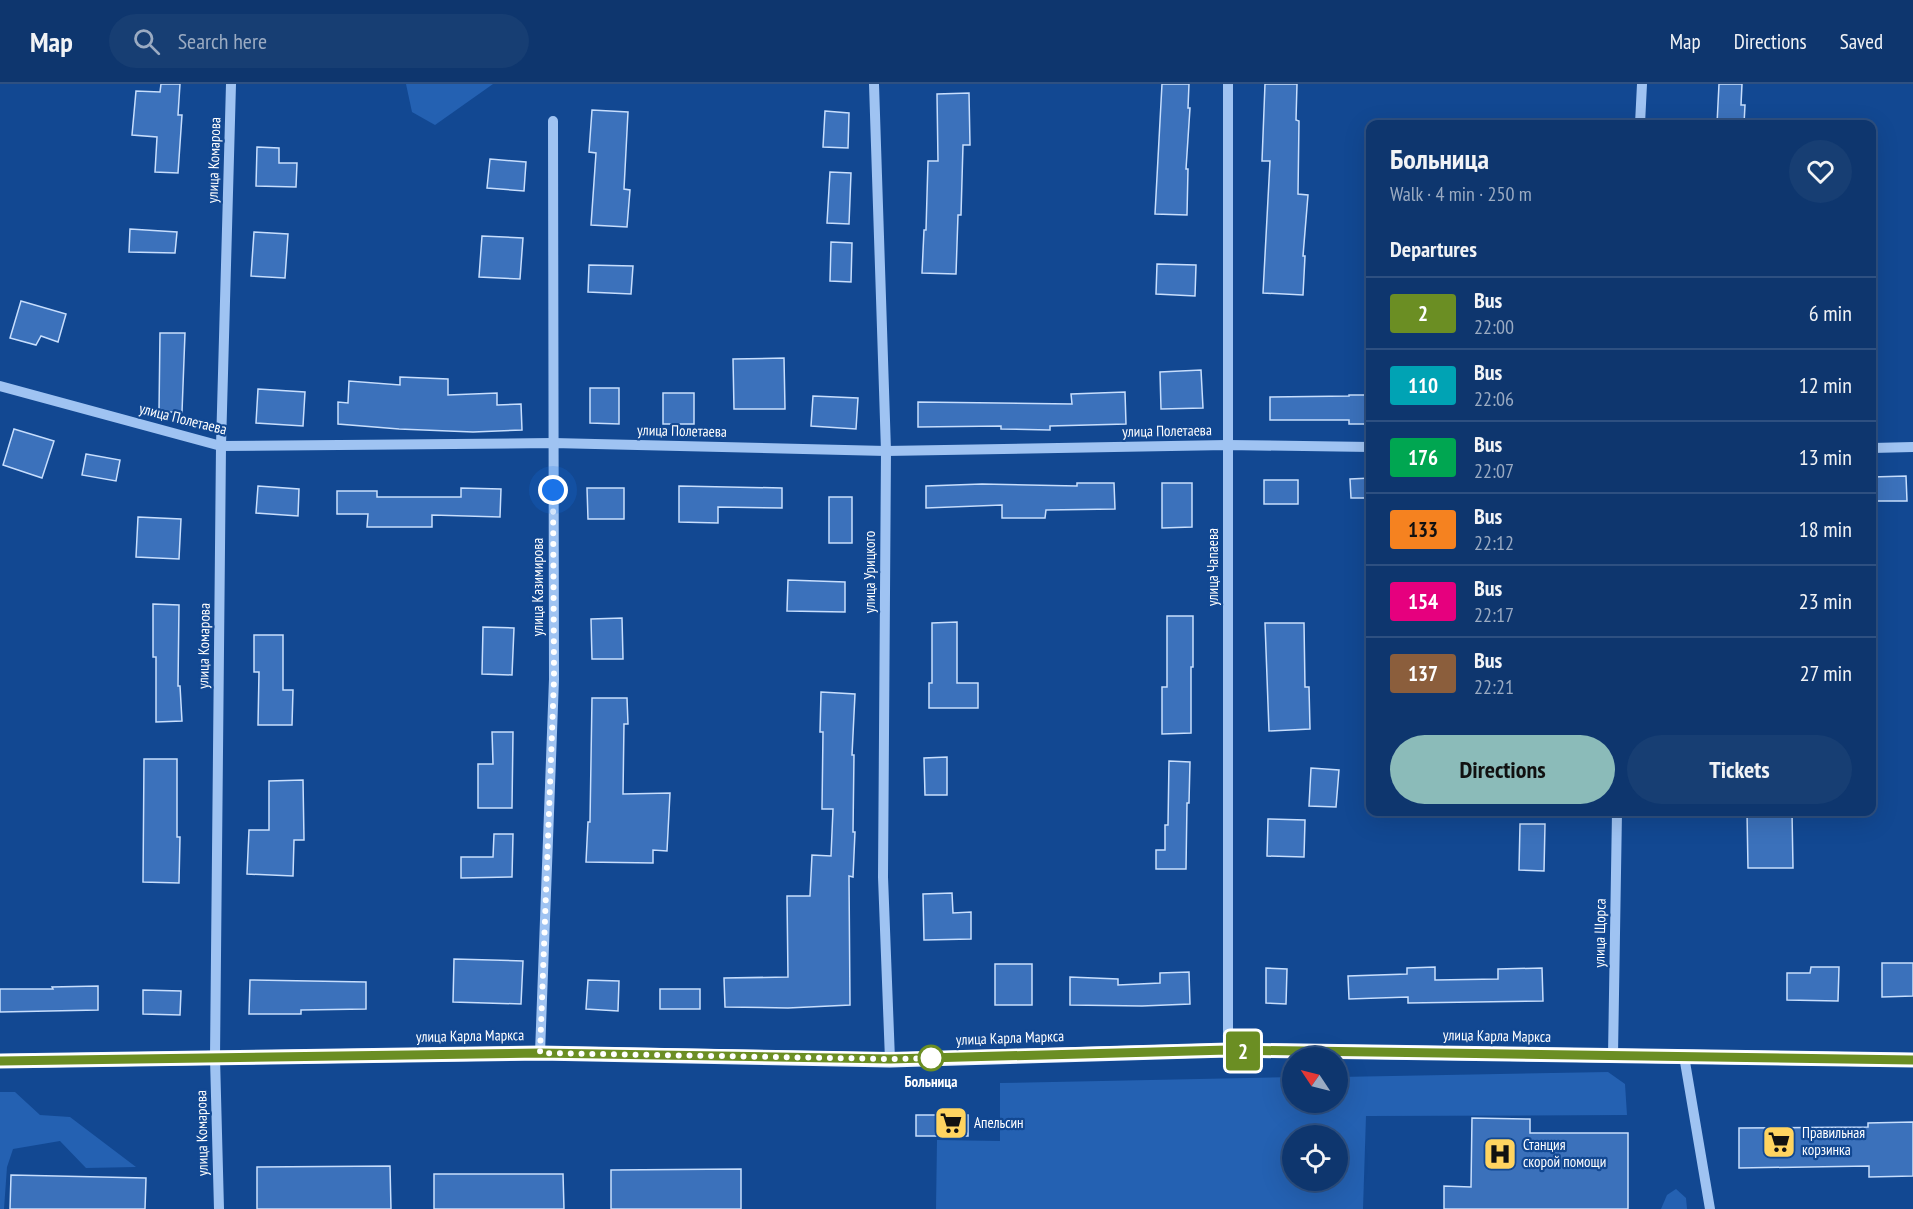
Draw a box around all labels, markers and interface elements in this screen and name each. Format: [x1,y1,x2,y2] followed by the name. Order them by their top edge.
[109,14,529,68] search box
[30,23,73,60] text: Map
[130,25,163,58] icon: search
[178,27,267,55] text: Search here
[1670,28,1701,55] text: Map
[1734,28,1807,55] text: Directions
[1840,28,1883,55] text: Saved
[203,117,224,203] street label: улица Комарова
[1390,140,1489,177] text: Больница
[1789,140,1852,203] button: heart
[1390,181,1532,207] text: Walk · 4 min · 250 m
[1390,235,1477,263] text: Departures
[1474,286,1502,314] text: Bus
[1809,299,1852,327] text: 6 min
[1418,300,1428,327] text: 2
[1474,314,1514,340] text: 22:00
[1474,358,1502,386] text: Bus
[1799,371,1852,399] text: 12 min
[1408,372,1438,399] text: 110
[1474,386,1514,412] text: 22:06
[137,398,229,439] street label: улица Полетаева
[637,420,727,441] street label: улица Полетаева
[1122,420,1212,441] street label: улица Полетаева
[1474,430,1502,458] text: Bus
[1799,443,1852,471] text: 13 min
[1408,444,1438,471] text: 176
[1474,458,1514,484] text: 22:07
[538,475,568,505] your location
[1474,502,1502,530] text: Bus
[1799,515,1852,543] text: 18 min
[1408,516,1438,543] text: 133
[1203,528,1222,606] street label: улица Чапаева
[1474,530,1514,556] text: 22:12
[860,531,879,613] street label: улица Урицкого
[528,538,547,636] street label: улица Казимирова
[1474,574,1502,602] text: Bus
[1799,587,1852,615] text: 23 min
[1408,588,1438,615] text: 154
[1474,602,1514,628] text: 22:17
[193,603,214,689] street label: улица Комарова
[1474,646,1502,674] text: Bus
[1800,659,1852,687] text: 27 min
[1408,660,1438,687] text: 137
[1474,674,1514,700] text: 22:21
[1390,735,1615,804] button: Directions
[1627,735,1852,804] button: Tickets
[1589,898,1610,968] street label: улица Щорса
[416,1025,524,1046] street label: улица Карла Маркса
[1443,1025,1551,1046] street label: улица Карла Маркса
[956,1026,1064,1049] street label: улица Карла Маркса
[1224,1032,1262,1070] line badge: 2
[1238,1038,1248,1065] text: 2
[918,1045,944,1071] marker: Больница
[1282,1047,1348,1113] north arrow
[1282,1047,1348,1191] map controls
[904,1072,958,1091] place label: Больница
[191,1090,212,1176] street label: улица Комарова
[933,1105,969,1141] supermarket icon: Апельсин
[974,1113,1024,1132] place label: Апельсин
[1802,1123,1865,1159] place label: Правильная корзинка
[1761,1124,1797,1160] supermarket icon: Правильная корзинка
[1282,1125,1348,1191] button: locate
[1523,1135,1606,1171] place label: Станция скорой помощи
[1482,1136,1518,1172] hospital icon: Станция скорой помощи

